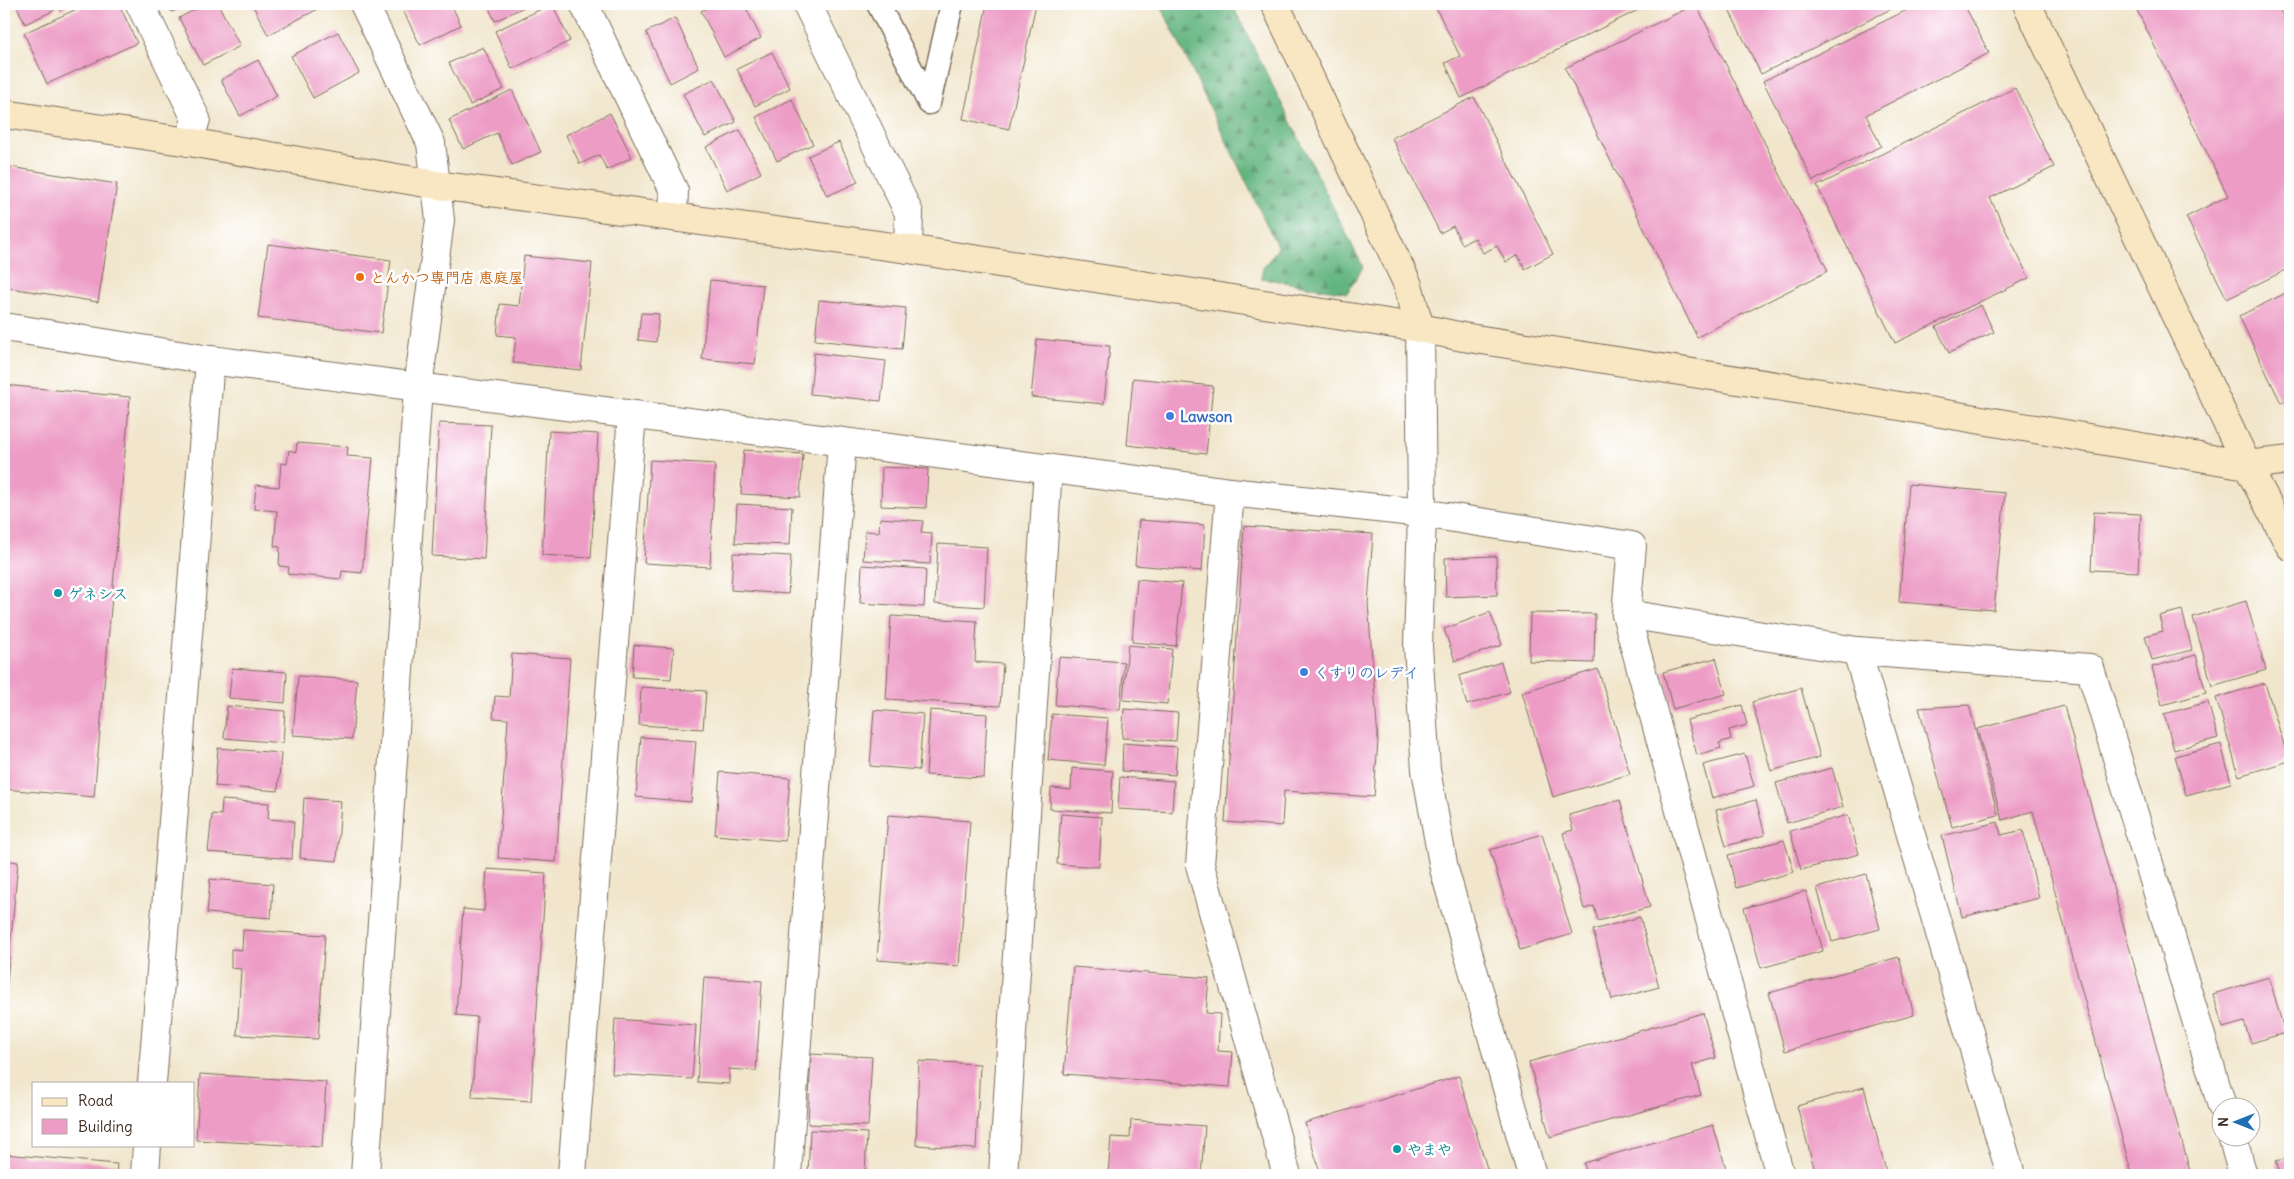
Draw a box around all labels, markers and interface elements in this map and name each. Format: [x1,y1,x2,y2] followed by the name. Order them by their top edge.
[370,268,524,287] place label: とんかつ専門店 恵庭屋
[354,271,366,283] marker: とんかつ専門店 恵庭屋
[1180,407,1233,426] place label: Lawson
[1164,410,1176,422] marker: Lawson
[68,584,128,603] place label: ゲネシス
[52,587,64,599] marker: ゲネシス
[1314,663,1419,682] place label: くすりのレデイ
[1298,666,1310,678] marker: くすりのレデイ
[32,1082,195,1146] legend
[78,1091,113,1110] text: Road
[2212,1096,2262,1146] north arrow
[78,1117,133,1136] text: Building
[2214,1117,2232,1127] text: N
[1407,1140,1452,1159] place label: やまや
[1391,1143,1403,1155] marker: やまや

